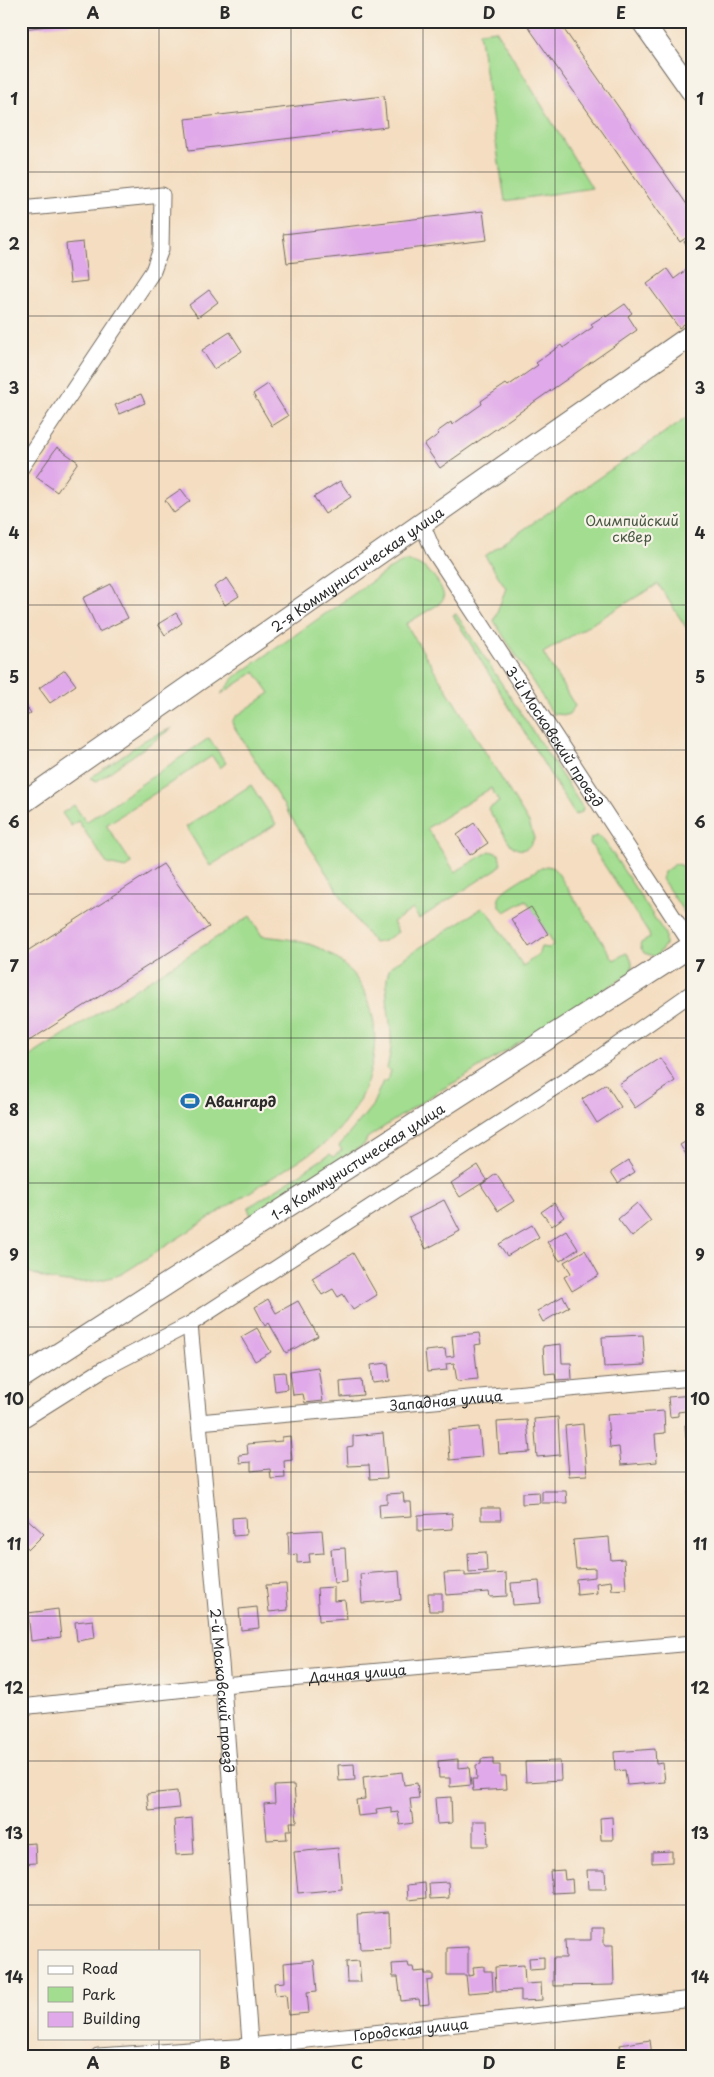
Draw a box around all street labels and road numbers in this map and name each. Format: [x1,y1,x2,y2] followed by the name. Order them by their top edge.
[266,501,448,637] street label: 2-я Коммунистическая улица
[501,662,609,811] street label: 3-й Московский проезд
[266,1097,448,1225] street label: 1-я Коммунистическая улица
[389,1385,503,1415] street label: Западная улица
[206,1607,240,1774] street label: 2-й Московский проезд
[307,1658,407,1688] street label: Дачная улица
[352,2012,469,2045] street label: Городская улица

